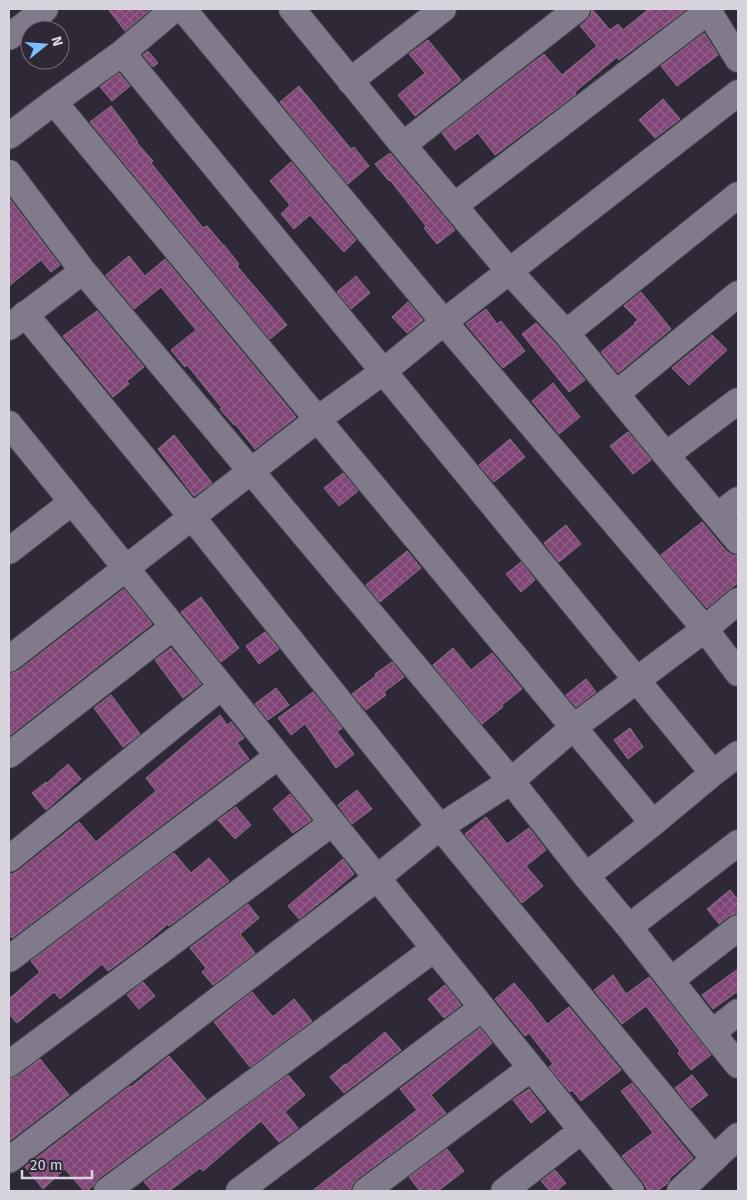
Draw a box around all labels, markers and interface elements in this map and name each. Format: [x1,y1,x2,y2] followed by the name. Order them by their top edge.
[20,20,70,70] north arrow
[47,34,66,48] text: N
[22,1148,92,1180] scale bar
[30,1156,63,1174] text: 20 m

